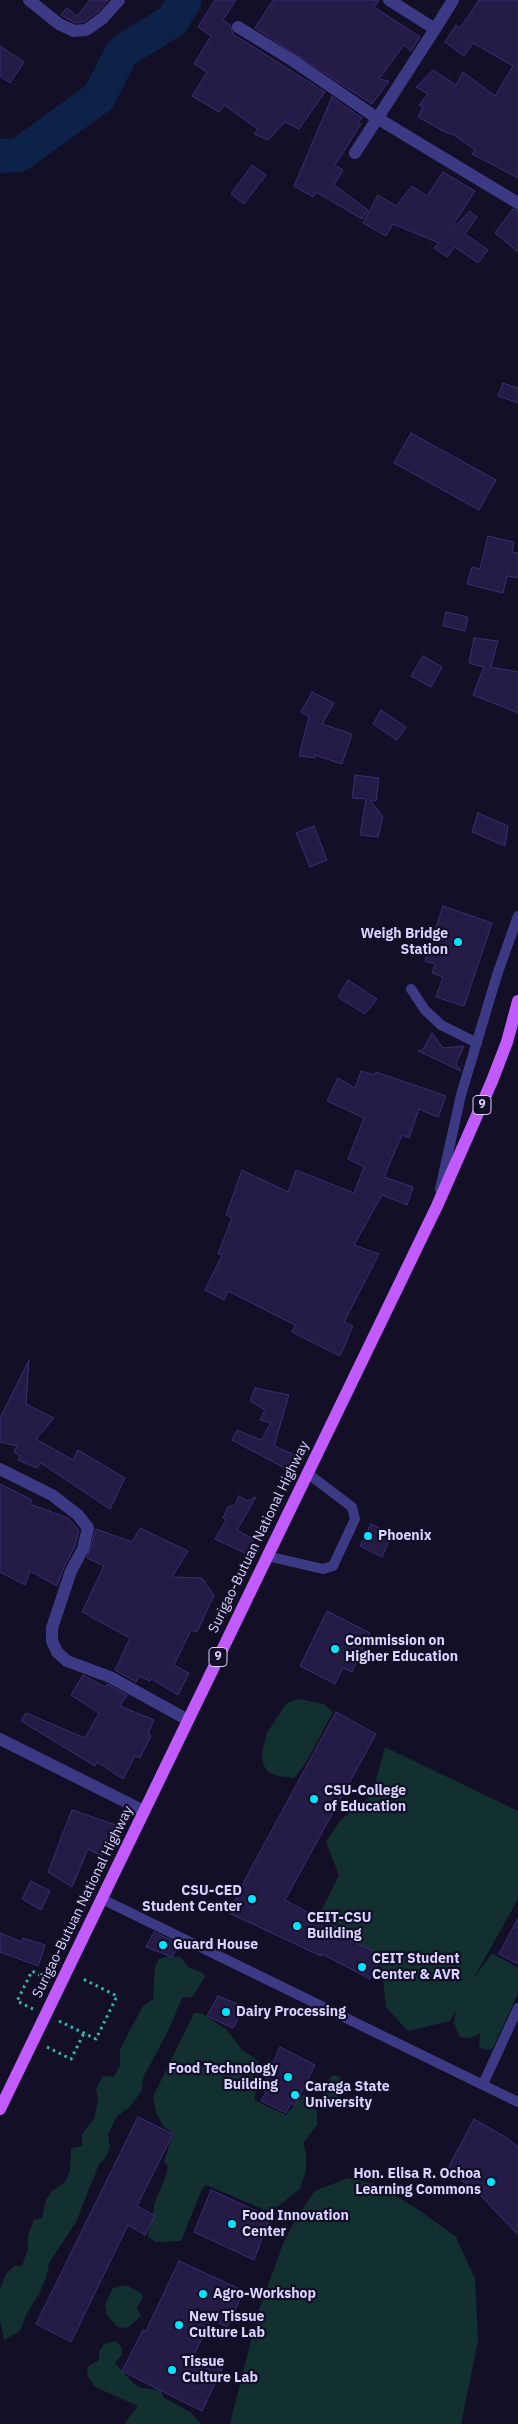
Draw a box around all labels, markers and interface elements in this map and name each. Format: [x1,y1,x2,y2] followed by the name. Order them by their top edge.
[360,926,448,959] place label: Weigh Bridge Station
[452,936,464,948] marker: Weigh Bridge Station
[473,1096,491,1114] road number: 9
[205,1438,313,1636] street label: Surigao-Butuan National Highway
[378,1528,431,1544] place label: Phoenix
[362,1530,374,1542] marker: Phoenix
[345,1633,458,1665] place label: Commission on Higher Education
[329,1643,341,1655] marker: Commission on Higher Education
[209,1648,227,1666] road number: 9
[324,1783,406,1815] place label: CSU-College of Education
[308,1793,320,1805] marker: CSU-College of Education
[29,1803,137,2001] street label: Surigao-Butuan National Highway
[142,1883,242,1915] place label: CSU-CED Student Center
[246,1893,258,1905] marker: CSU-CED Student Center
[307,1910,372,1942] place label: CEIT-CSU Building
[291,1920,303,1932] marker: CEIT-CSU Building
[173,1937,258,1953] place label: Guard House
[157,1939,169,1951] marker: Guard House
[372,1951,460,1984] place label: CEIT Student Center & AVR
[356,1961,368,1973] marker: CEIT Student Center & AVR
[236,2004,346,2020] place label: Dairy Processing
[220,2006,232,2018] marker: Dairy Processing
[168,2061,278,2094] place label: Food Technology Building
[282,2071,294,2083] marker: Food Technology Building
[305,2079,390,2112] place label: Caraga State University
[289,2089,301,2101] marker: Caraga State University
[353,2166,481,2198] place label: Hon. Elisa R. Ochoa Learning Commons
[485,2176,497,2188] marker: Hon. Elisa R. Ochoa Learning Commons
[242,2208,349,2240] place label: Food Innovation Center
[226,2218,238,2230] marker: Food Innovation Center
[213,2286,316,2302] place label: Agro-Workshop
[197,2288,209,2300] marker: Agro-Workshop
[189,2309,265,2342] place label: New Tissue Culture Lab
[173,2319,185,2331] marker: New Tissue Culture Lab
[182,2354,258,2386] place label: Tissue Culture Lab
[166,2364,178,2376] marker: Tissue Culture Lab

